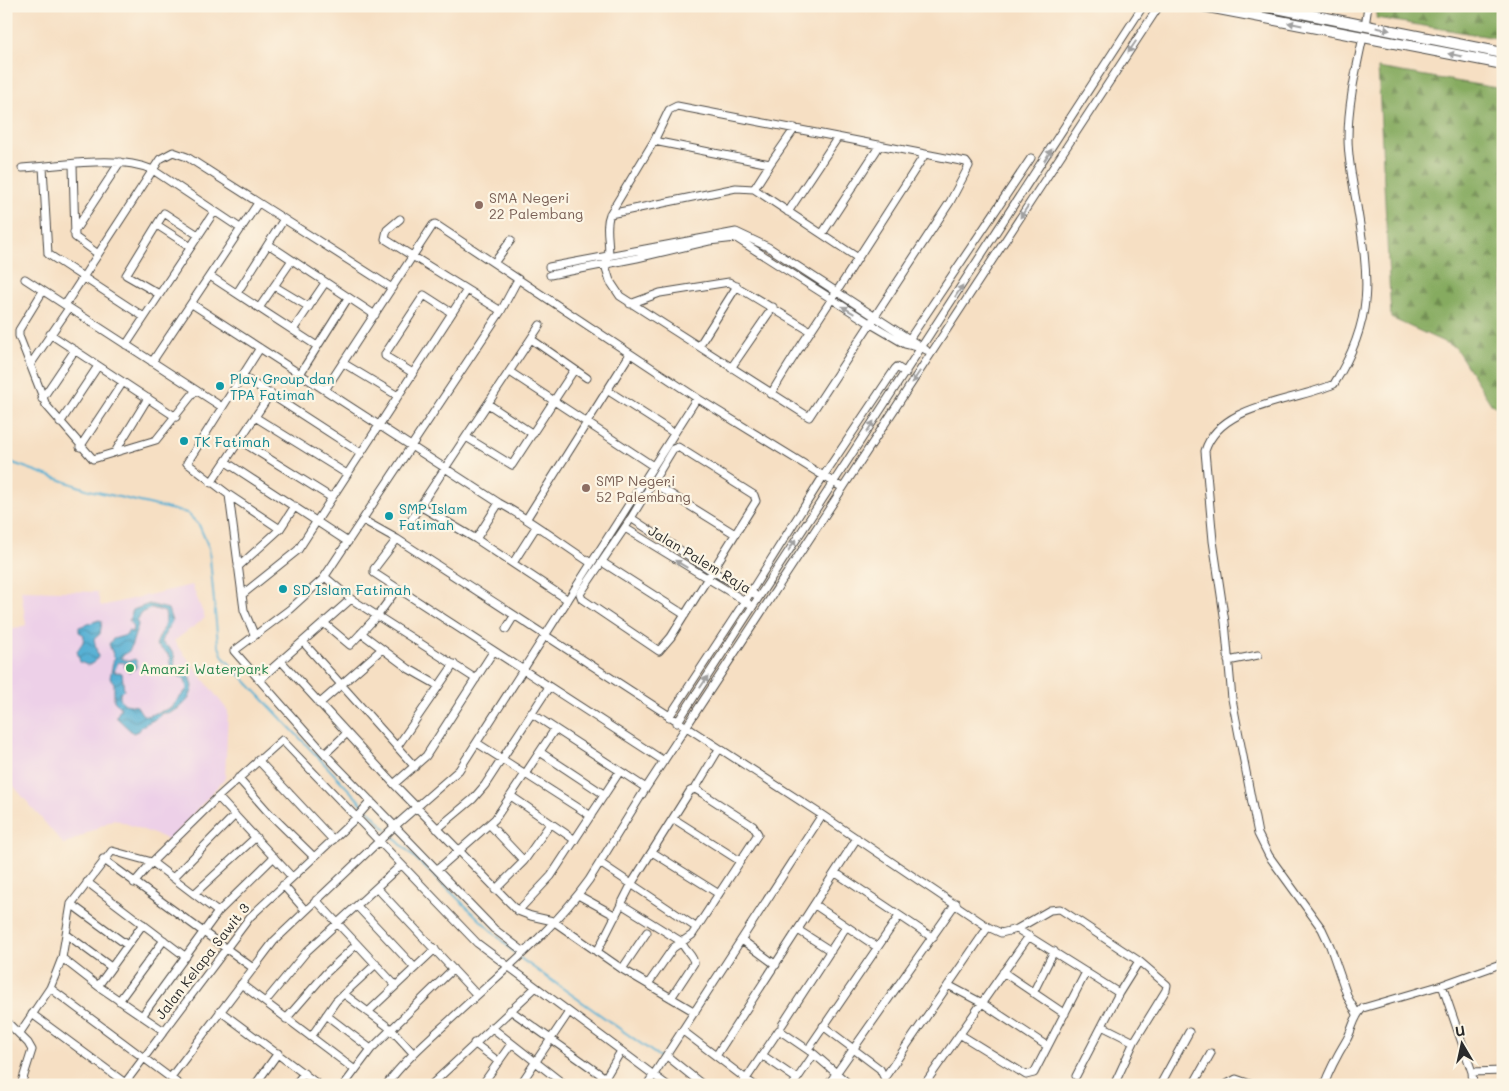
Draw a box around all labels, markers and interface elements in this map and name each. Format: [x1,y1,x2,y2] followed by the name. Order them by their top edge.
[1288,20,1303,28] one-way arrow
[1375,25,1390,33] one-way arrow
[1127,40,1137,54] one-way arrow
[1446,50,1462,58] one-way arrow
[1043,148,1053,162] one-way arrow
[489,188,583,223] place label: SMA Negeri 22 Palembang
[473,199,485,211] marker: SMA Negeri 22 Palembang
[1019,205,1028,219] one-way arrow
[954,284,964,298] one-way arrow
[842,306,855,315] one-way arrow
[230,369,334,404] place label: Play Group dan TPA Fatimah
[911,371,920,384] one-way arrow
[214,380,226,392] marker: Play Group dan TPA Fatimah
[865,420,875,434] one-way arrow
[194,432,270,451] place label: TK Fatimah
[178,435,190,447] marker: TK Fatimah
[596,471,691,506] place label: SMP Negeri 52 Palembang
[580,482,592,494] marker: SMP Negeri 52 Palembang
[399,499,467,534] place label: SMP Islam Fatimah
[383,510,395,522] marker: SMP Islam Fatimah
[645,521,755,597] street label: Jalan Palem Raja
[787,539,797,552] one-way arrow
[675,559,688,568] one-way arrow
[293,580,411,599] place label: SD Islam Fatimah
[277,583,289,595] marker: SD Islam Fatimah
[140,659,269,678] place label: Amanzi Waterpark
[124,662,136,674] marker: Amanzi Waterpark
[700,675,709,689] one-way arrow
[151,899,253,1023] street label: Jalan Kelapa Sawit 3
[1436,1018,1486,1068] north arrow
[1454,1021,1466,1041] text: U

